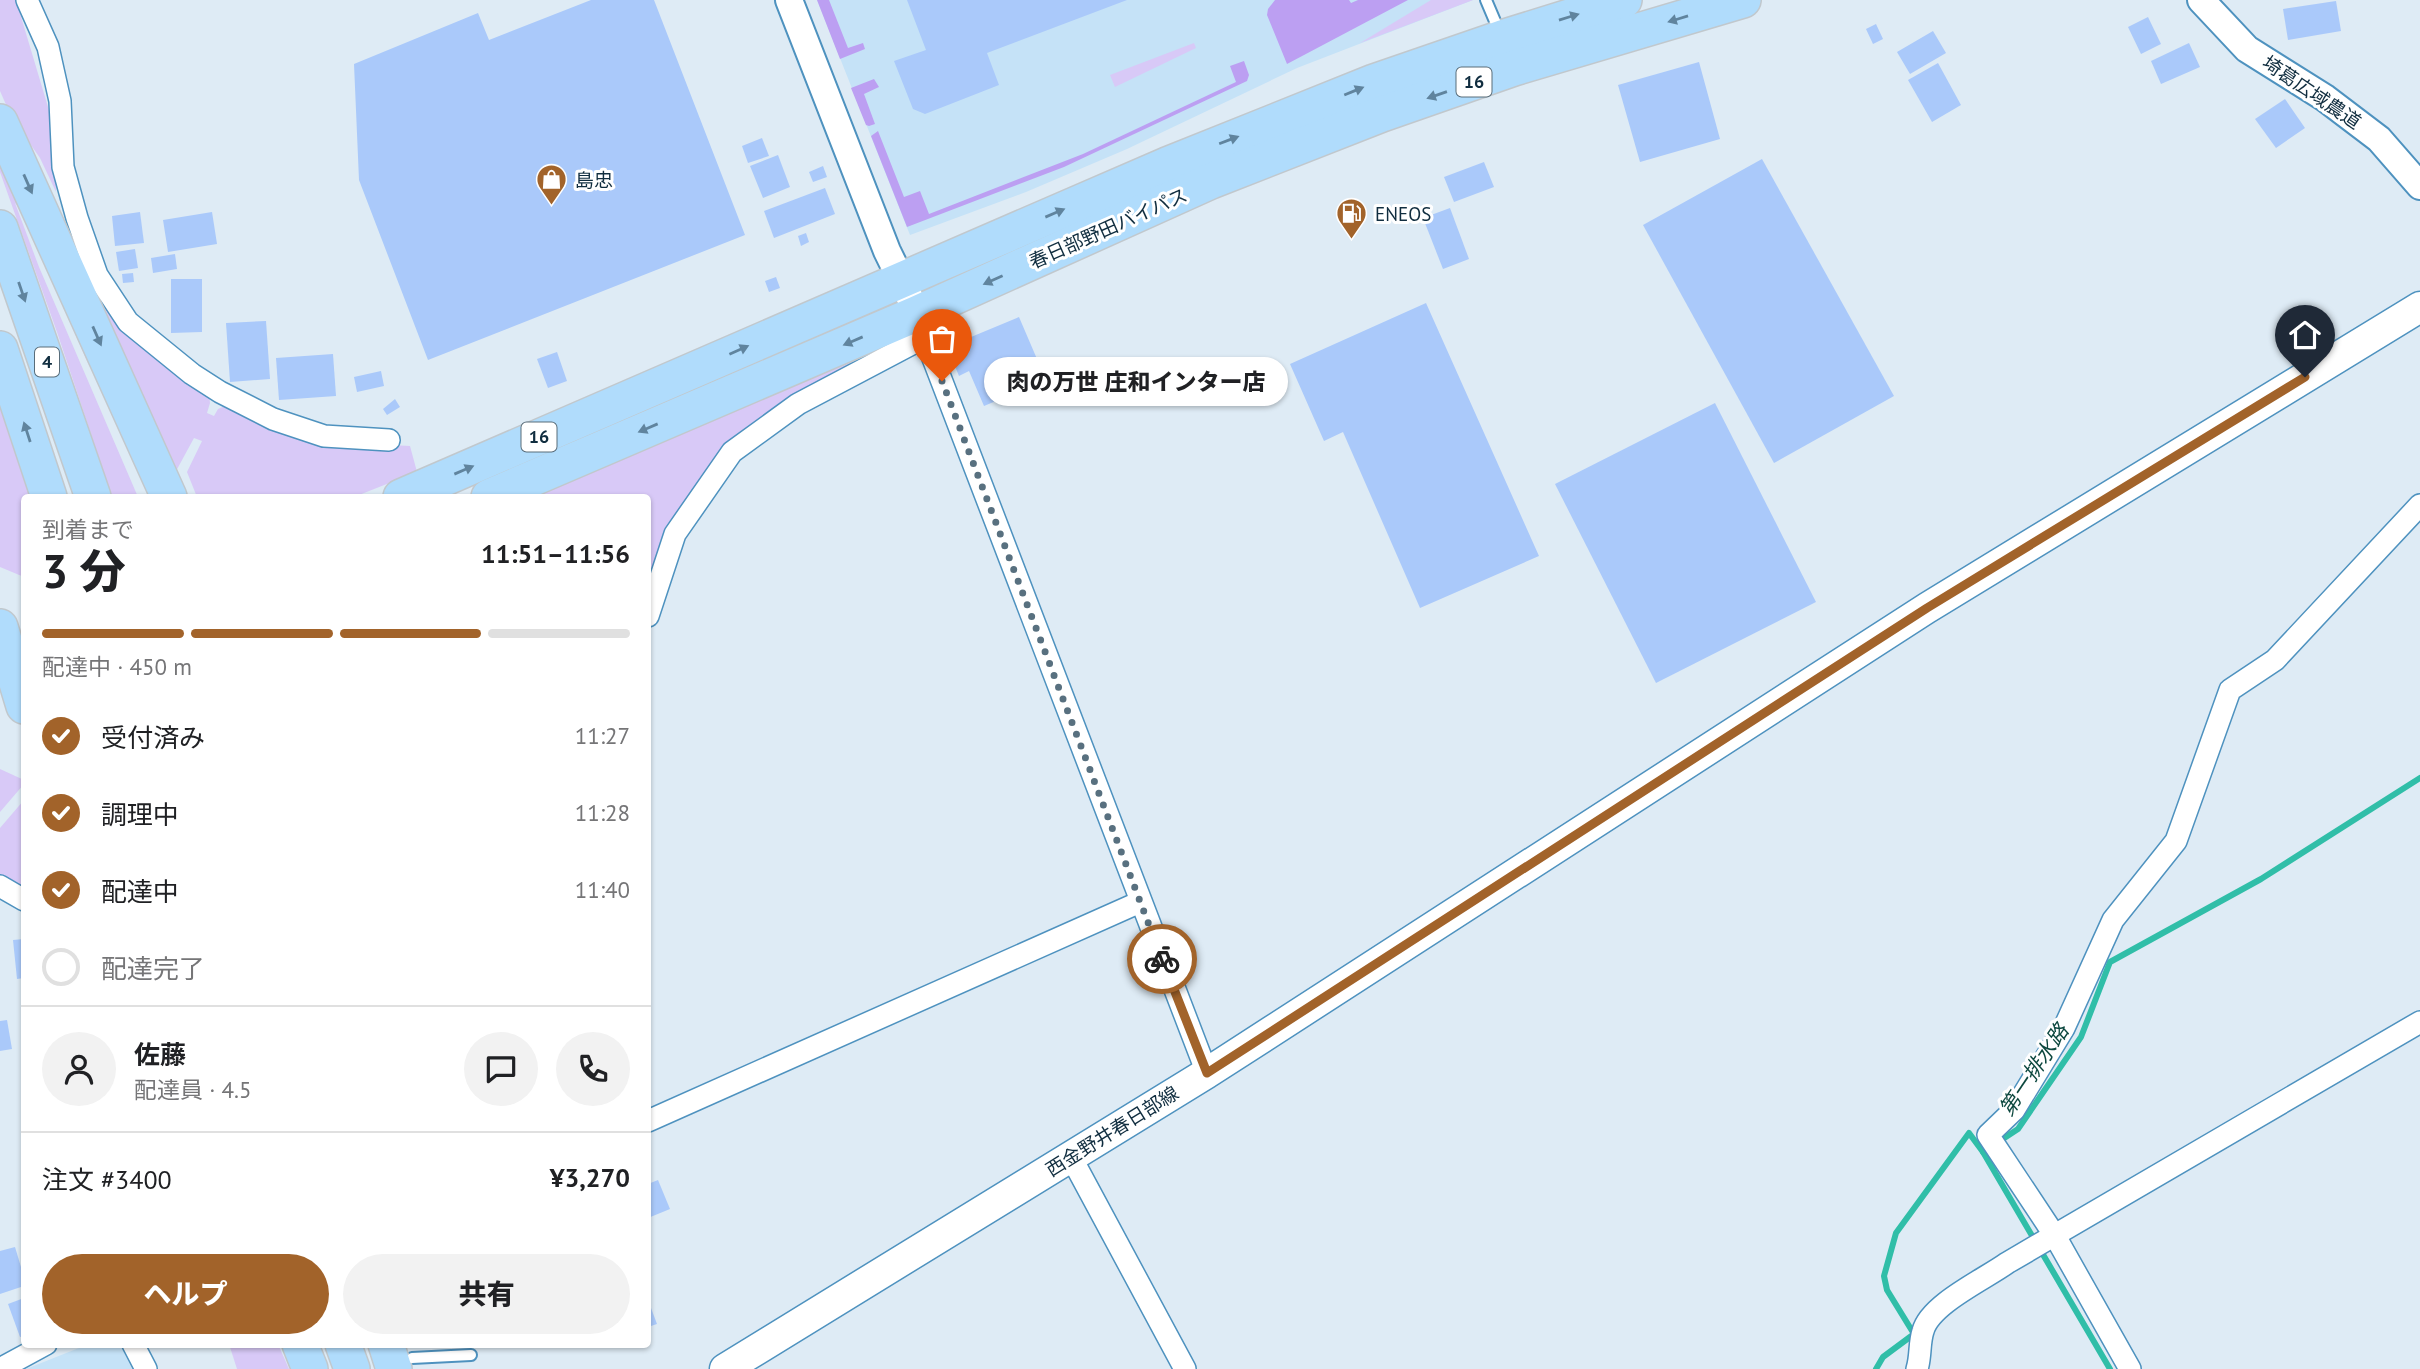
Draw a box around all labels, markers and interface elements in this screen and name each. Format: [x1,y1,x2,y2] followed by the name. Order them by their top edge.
[1559,11,1580,22] one-way arrow
[1667,15,1688,25] one-way arrow
[2258,50,2366,134] street label: 埼葛広域農道
[1456,68,1492,96] road number: 16
[1343,85,1364,96] one-way arrow
[1427,90,1448,101] one-way arrow
[1218,135,1239,146] one-way arrow
[535,163,569,207] shop icon: 島忠
[575,168,613,192] place label: 島忠
[23,173,34,194] one-way arrow
[1025,182,1191,274] street label: 春日部野田バイパス
[1335,197,1369,241] fuel station icon: ENEOS
[1375,202,1431,226] place label: ENEOS
[1045,207,1066,218] one-way arrow
[983,274,1003,286] one-way arrow
[17,282,28,303] one-way arrow
[2275,305,2335,377] pin
[912,309,972,381] pin
[2286,316,2324,354] icon: home
[923,320,961,358] icon: bag
[91,326,103,346] one-way arrow
[843,336,864,347] one-way arrow
[729,344,749,356] one-way arrow
[35,348,59,376] road number: 4
[984,356,1288,406] callout: 肉の万世 庄和インター店
[1007,367,1265,396] text: 肉の万世 庄和インター店
[22,421,32,442] one-way arrow
[522,422,556,452] road number: 16
[638,423,659,434] one-way arrow
[454,464,474,476] one-way arrow
[42,515,134,544] text: 到着まで
[481,537,630,570] text: 11:51–11:56
[42,541,126,601] text: 3 分
[42,652,192,681] text: 配達中 · 450 m
[42,717,80,755] icon: check
[101,721,205,754] text: 受付済み
[575,721,630,750] text: 11:27
[42,794,80,832] icon: check
[101,798,179,831] text: 調理中
[575,798,630,827] text: 11:28
[42,871,80,909] icon: check
[101,875,179,908] text: 配達中
[575,875,630,904] text: 11:40
[1127,924,1197,994] courier
[1143,940,1181,978] icon: bike
[101,952,205,985] text: 配達完了
[1993,1017,2075,1121] water label: 第一排水路
[42,1032,116,1106] button: person
[464,1032,538,1106] button: chat
[556,1032,630,1106] button: phone
[134,1038,186,1071] text: 佐藤
[134,1075,251,1104] text: 配達員 · 4.5
[1041,1081,1183,1181] street label: 西金野井春日部線
[550,1161,630,1194] text: ¥3,270
[42,1163,172,1196] text: 注文 #3400
[42,1254,329,1334] button: ヘルプ
[343,1254,630,1334] button: 共有

